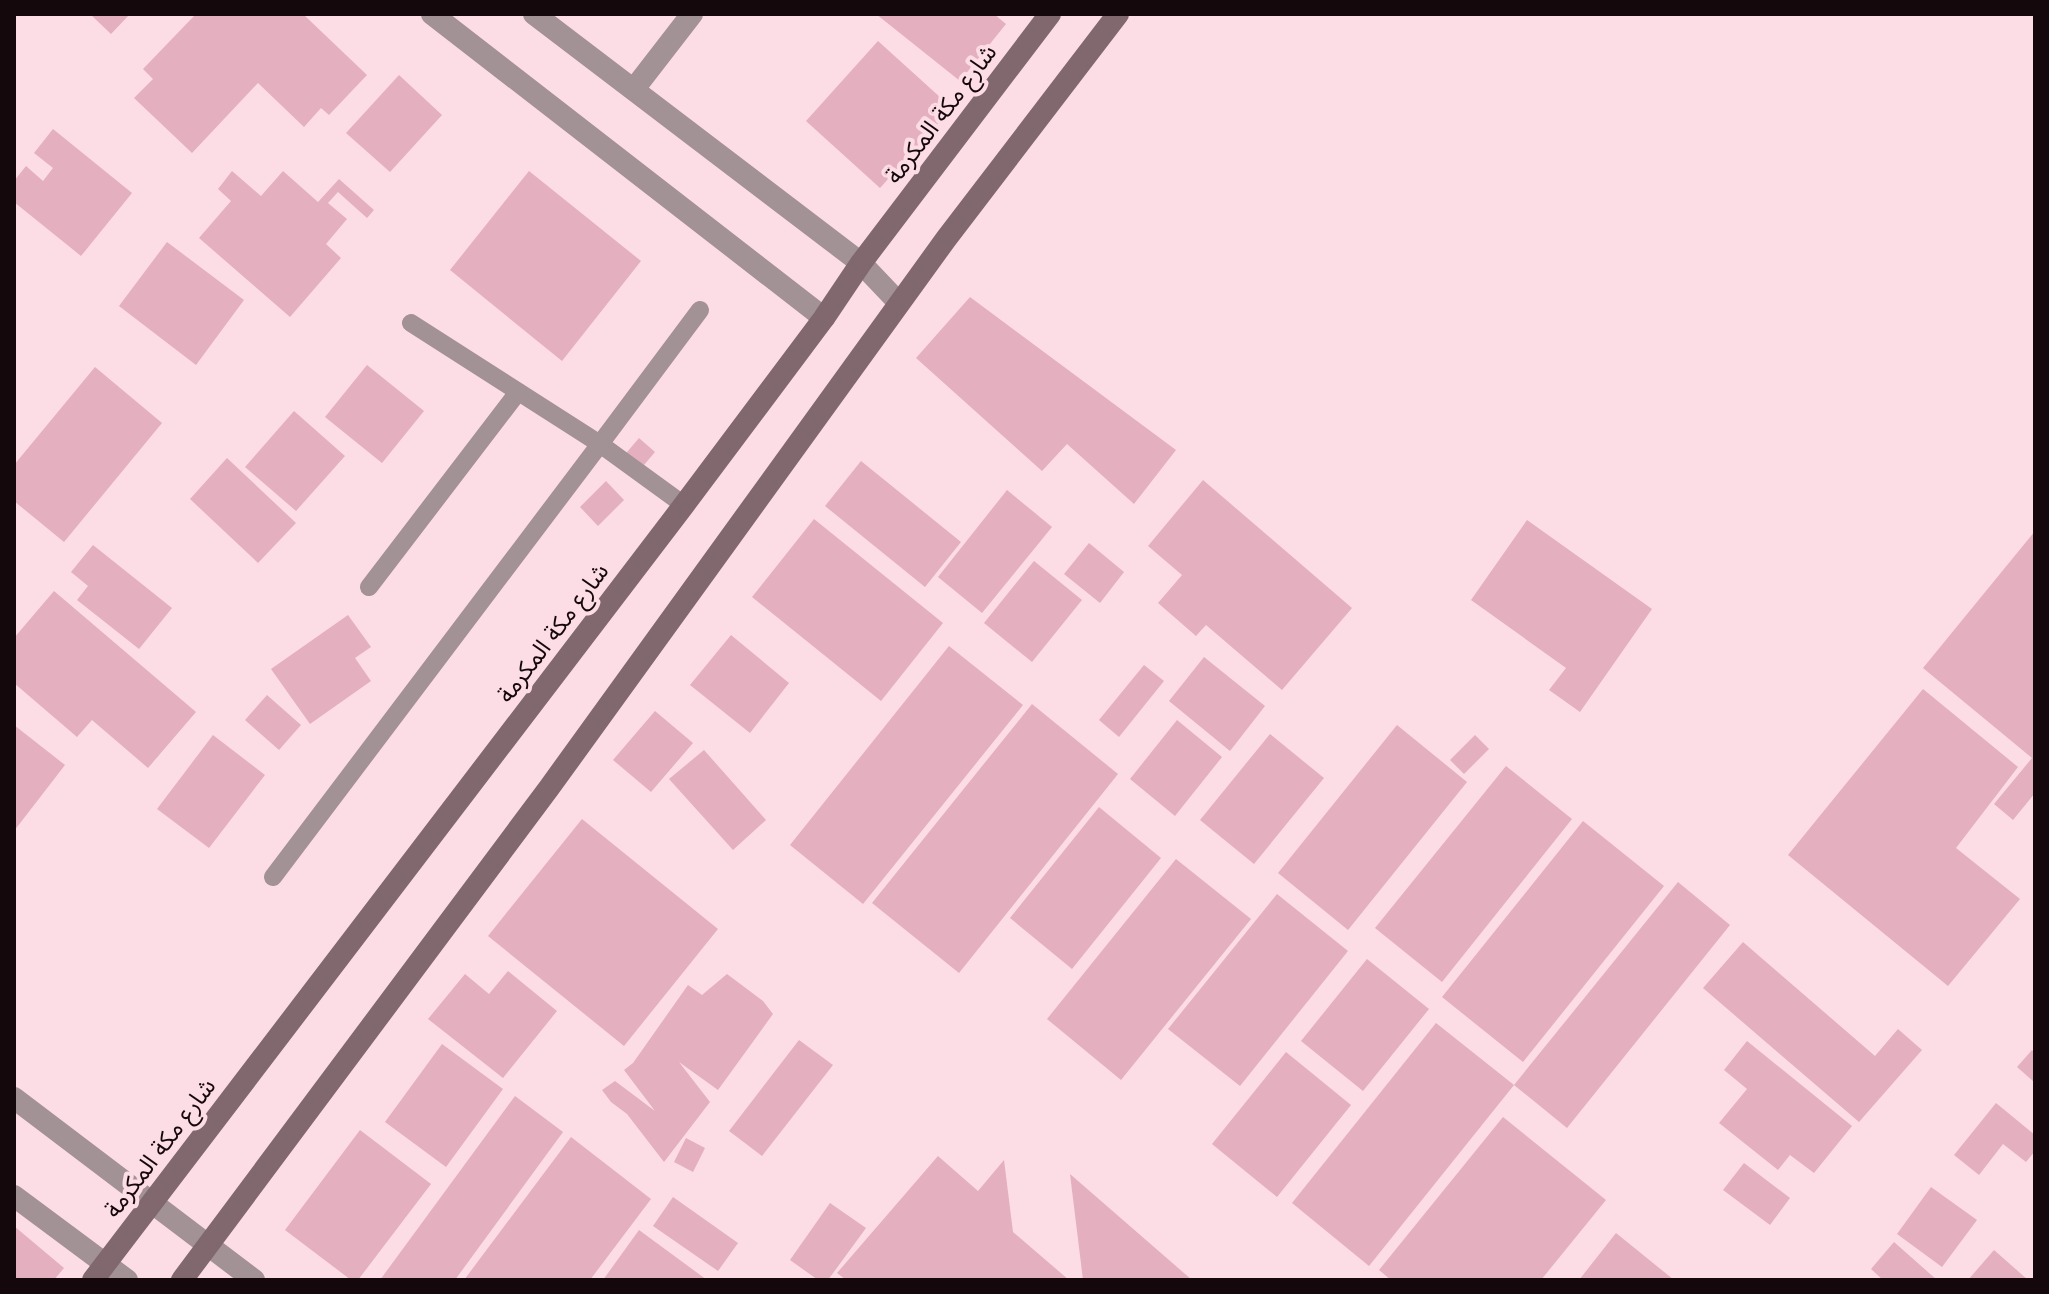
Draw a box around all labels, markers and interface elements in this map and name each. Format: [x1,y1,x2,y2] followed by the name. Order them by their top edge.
[878,38,1005,191] street label: شارع مكة المكرمة
[490,557,617,710] street label: شارع مكة المكرمة
[97,1072,224,1225] street label: شارع مكة المكرمة

